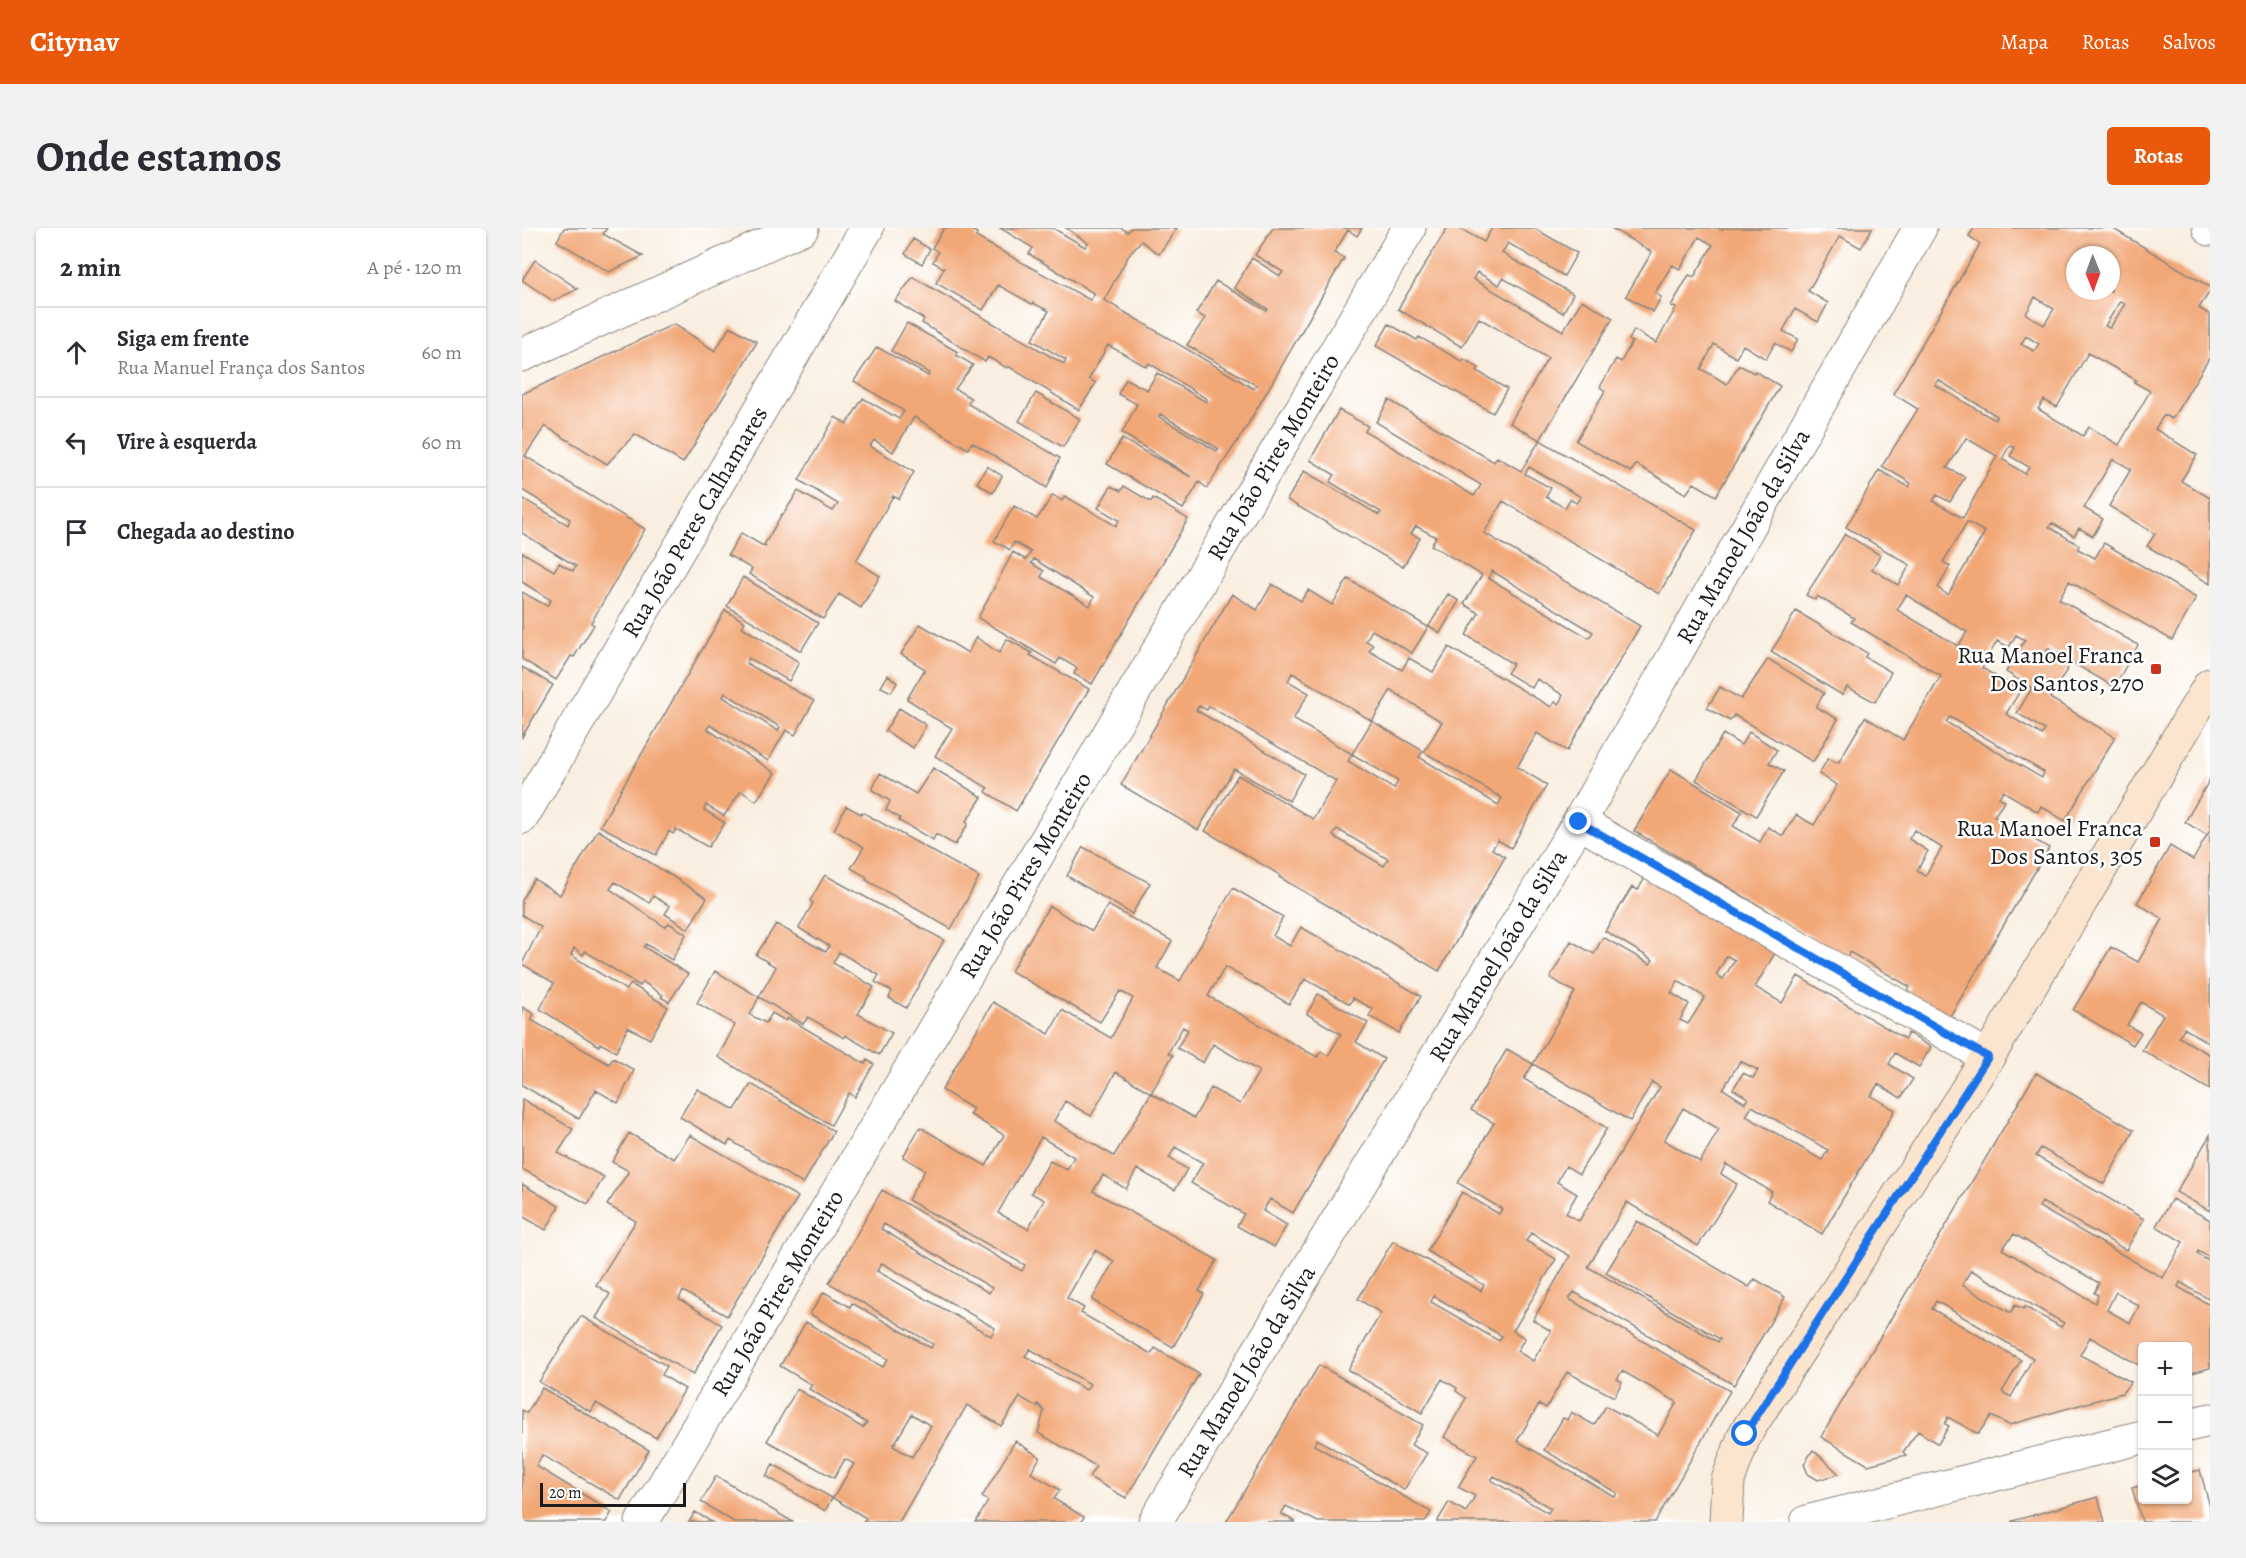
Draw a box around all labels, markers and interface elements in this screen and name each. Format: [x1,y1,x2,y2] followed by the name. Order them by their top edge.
[30,23,119,61] text: Citynav
[2000,28,2049,56] text: Mapa
[2082,28,2129,56] text: Rotas
[2162,28,2216,56] text: Salvos
[2107,127,2210,185] button: Rotas
[36,128,282,185] text: Onde estamos
[2066,246,2120,300] north arrow
[60,250,121,285] text: 2 min
[367,254,462,281] text: A pé · 120 m
[117,324,249,354] text: Siga em frente
[60,336,93,369] icon: ahead
[422,339,462,366] text: 60 m
[1200,348,1347,566] street label: Rua João Pires Monteiro
[117,354,365,381] text: Rua Manuel França dos Santos
[615,400,775,644] street label: Rua João Peres Calhamares
[1669,422,1818,649] street label: Rua Manoel João da Silva
[60,426,93,459] icon: left
[117,427,257,457] text: Vire à esquerda
[422,429,462,456] text: 60 m
[60,516,93,549] icon: arrive
[117,517,295,547] text: Chegada ao destino
[1957,639,2145,699] place label: Rua Manoel Franca Dos Santos, 270
[2149,662,2163,676] marker: Rua Manoel Franca Dos Santos, 270
[952,766,1099,984] street label: Rua João Pires Monteiro
[1565,808,1591,834] route end
[1956,812,2144,872] place label: Rua Manoel Franca Dos Santos, 305
[2148,835,2162,849] marker: Rua Manoel Franca Dos Santos, 305
[1421,843,1575,1068] street label: Rua Manoel João da Silva
[704,1184,851,1402] street label: Rua João Pires Monteiro
[1170,1259,1323,1484] street label: Rua Manoel João da Silva
[2138,1342,2192,1504] map controls
[2138,1342,2192,1396] button: +
[2138,1396,2192,1450] button: −
[1731,1420,1757,1446] route start
[2138,1450,2192,1504] button: layers
[540,1480,686,1508] scale bar
[549,1482,582,1504] text: 20 m

